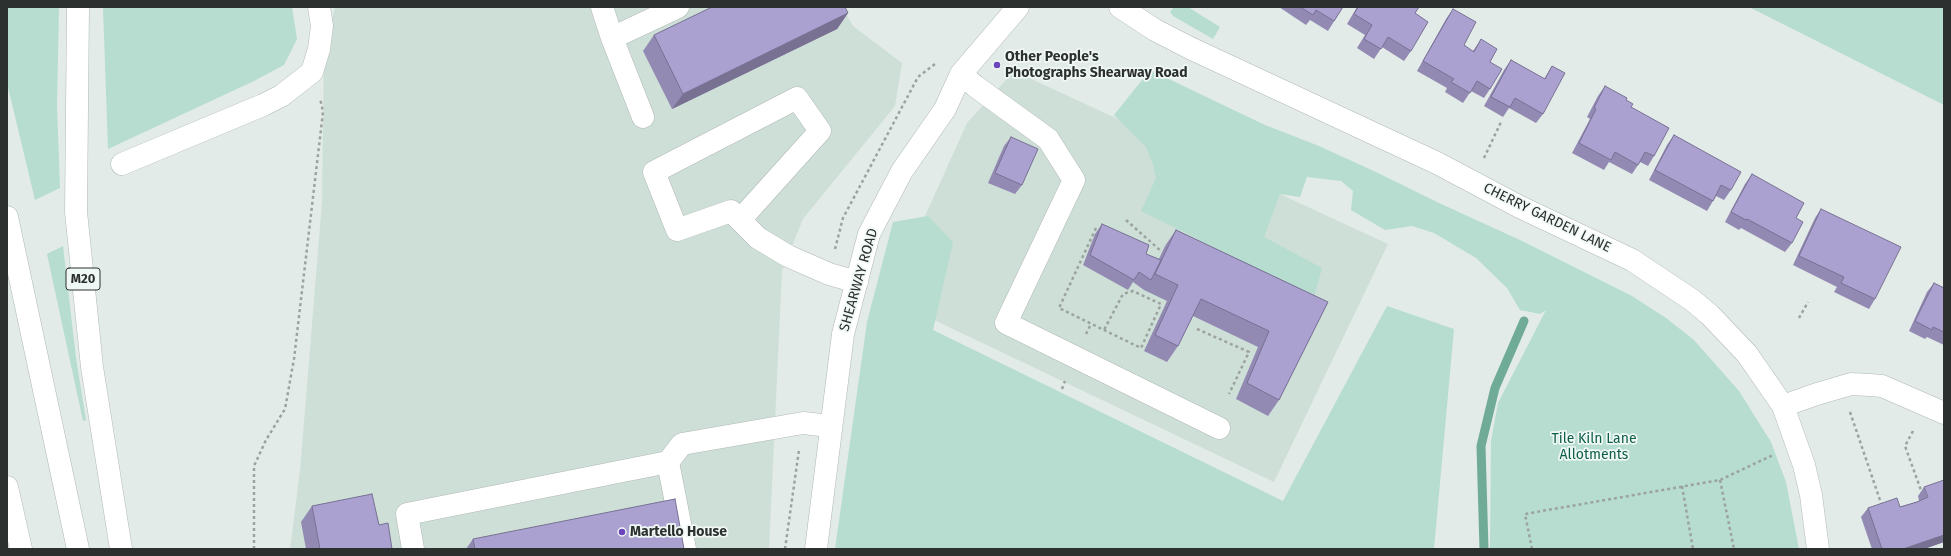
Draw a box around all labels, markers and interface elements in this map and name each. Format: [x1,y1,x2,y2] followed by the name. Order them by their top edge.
[1005,49,1188,82] place label: Other People's Photographs Shearway Road
[992,60,1002,70] marker: Other People's Photographs Shearway Road
[1480,180,1614,256] street label: CHERRY GARDEN LANE
[836,227,882,333] street label: SHEARWAY ROAD
[66,268,100,290] road number: M20
[1551,431,1637,464] park label: Tile Kiln Lane Allotments
[630,524,727,540] place label: Martello House
[617,527,627,537] marker: Martello House

